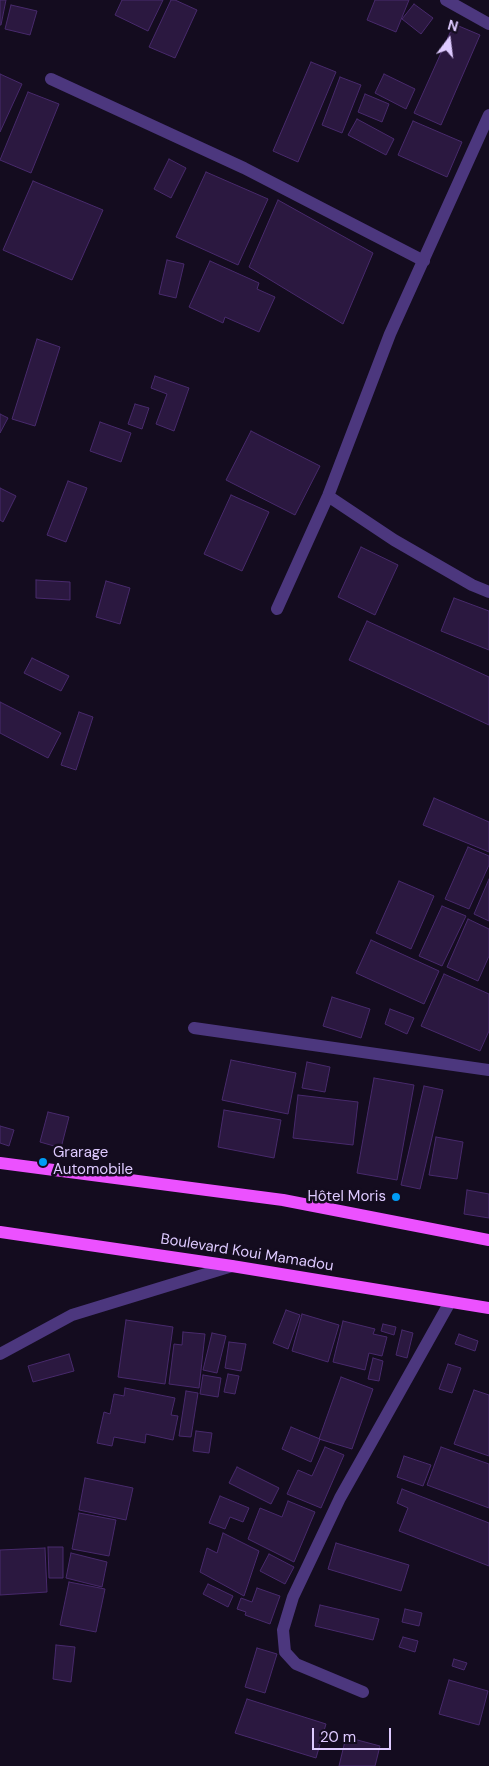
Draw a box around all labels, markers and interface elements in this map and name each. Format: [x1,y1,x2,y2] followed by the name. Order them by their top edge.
[424,15,474,65] north arrow
[446,15,460,36] text: N
[53,1144,133,1179] place label: Grarage Automobile
[37,1156,49,1168] marker: Grarage Automobile
[307,1188,386,1206] place label: Hôtel Moris
[390,1191,402,1203] marker: Hôtel Moris
[159,1230,335,1276] street label: Boulevard Koui Mamadou
[314,1718,393,1750] scale bar
[320,1727,356,1747] text: 20 m

